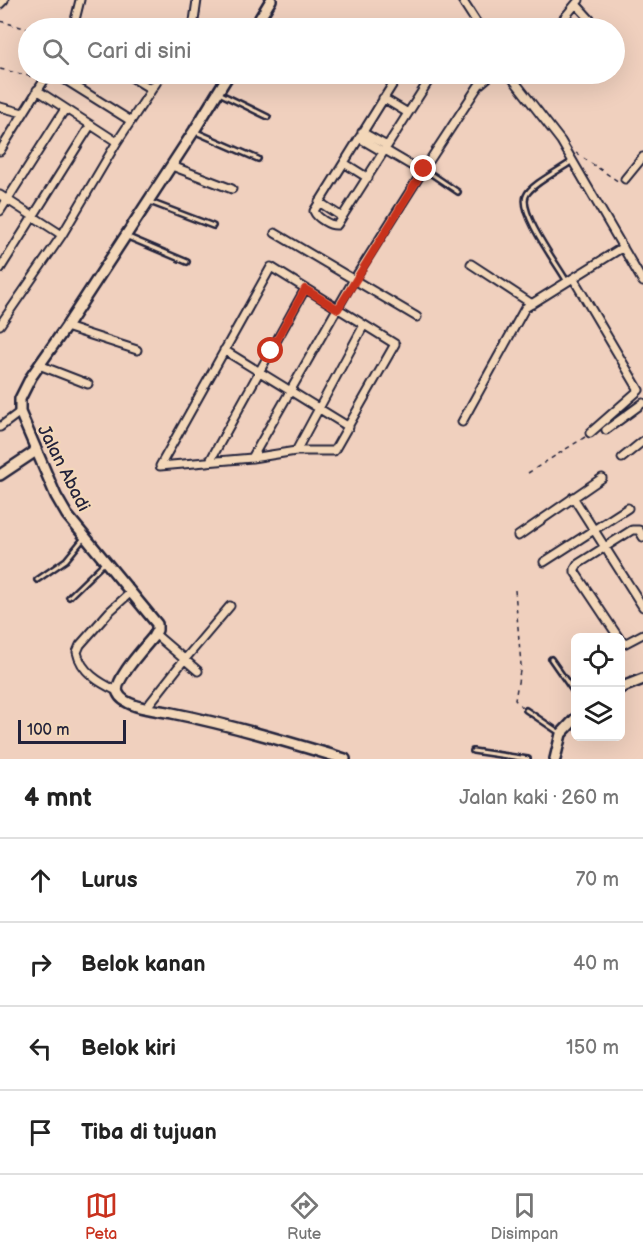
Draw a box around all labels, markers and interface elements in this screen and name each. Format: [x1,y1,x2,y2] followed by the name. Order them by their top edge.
[18,18,625,84] search box
[39,35,72,68] icon: search
[87,38,191,65] text: Cari di sini
[410,155,436,181] route end
[257,337,283,363] route start
[33,422,94,515] street label: Jalan Abadi
[571,633,625,741] map controls
[571,633,625,687] button: locate
[571,687,625,741] button: layers
[18,717,126,744] scale bar
[27,721,70,740] text: 100 m
[24,783,92,814] text: 4 mnt
[459,786,619,810] text: Jalan kaki · 260 m
[24,864,57,897] icon: ahead
[81,867,137,894] text: Lurus
[575,868,619,892] text: 70 m
[24,948,57,981] icon: right
[81,951,206,978] text: Belok kanan
[573,952,619,976] text: 40 m
[24,1032,57,1065] icon: left
[81,1035,176,1062] text: Belok kiri
[566,1036,619,1060] text: 150 m
[24,1116,57,1149] icon: arrive
[81,1119,217,1146] text: Tiba di tujuan
[85,1189,118,1244] tab: Peta
[287,1189,321,1244] tab: Rute
[491,1189,558,1244] tab: Disimpan

